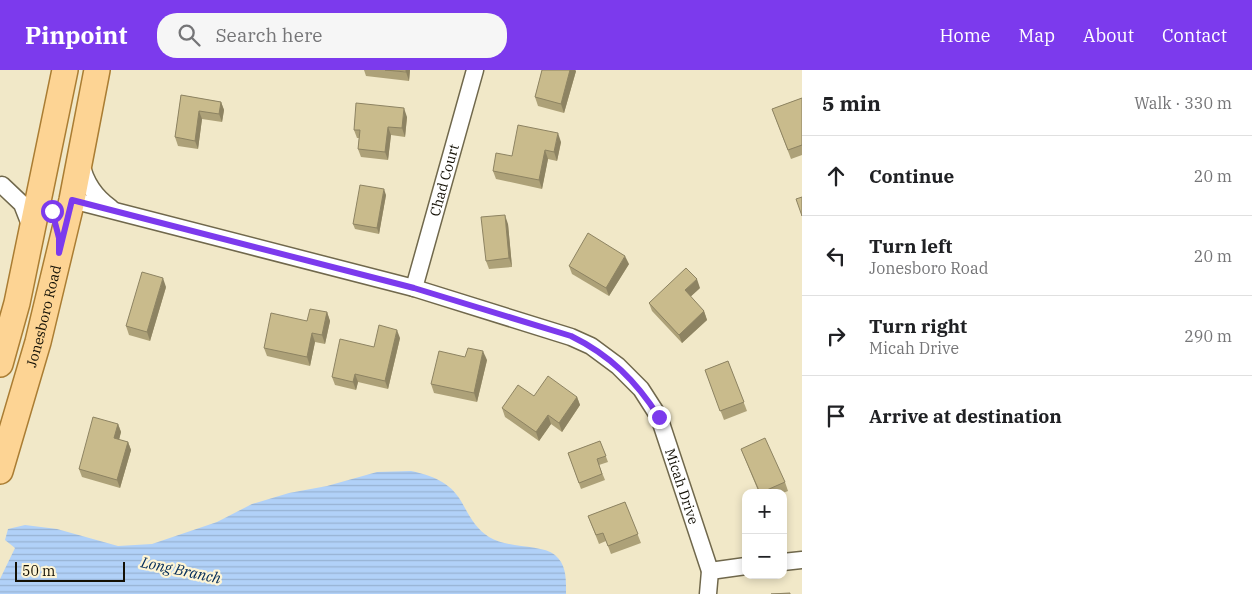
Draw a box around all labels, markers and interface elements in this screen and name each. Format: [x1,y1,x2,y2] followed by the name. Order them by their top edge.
[157,13,507,58] search box
[25,19,127,51] text: Pinpoint
[175,21,203,49] icon: search
[215,23,322,47] text: Search here
[939,24,991,47] text: Home
[1019,24,1055,47] text: Map
[1083,24,1134,47] text: About
[1162,24,1227,47] text: Contact
[822,89,881,117] text: 5 min
[1134,93,1232,113] text: Walk · 330 m
[426,142,463,218] street label: Chad Court
[822,162,850,190] icon: ahead
[869,164,954,188] text: Continue
[1194,166,1232,186] text: 20 m
[41,200,64,223] route start
[869,234,952,258] text: Turn left
[822,242,850,270] icon: left
[1194,246,1232,266] text: 20 m
[869,258,989,278] text: Jonesboro Road
[22,263,65,369] street label: Jonesboro Road
[869,314,967,338] text: Turn right
[822,322,850,350] icon: right
[1184,326,1232,346] text: 290 m
[869,338,959,358] text: Micah Drive
[822,402,850,430] icon: arrive
[869,404,1062,428] text: Arrive at destination
[648,406,671,429] route end
[661,446,703,527] street label: Micah Drive
[742,489,787,579] map controls
[742,489,787,534] button: +
[742,534,787,579] button: −
[138,552,223,588] water label: Long Branch
[15,559,125,582] scale bar
[22,562,55,580] text: 50 m

